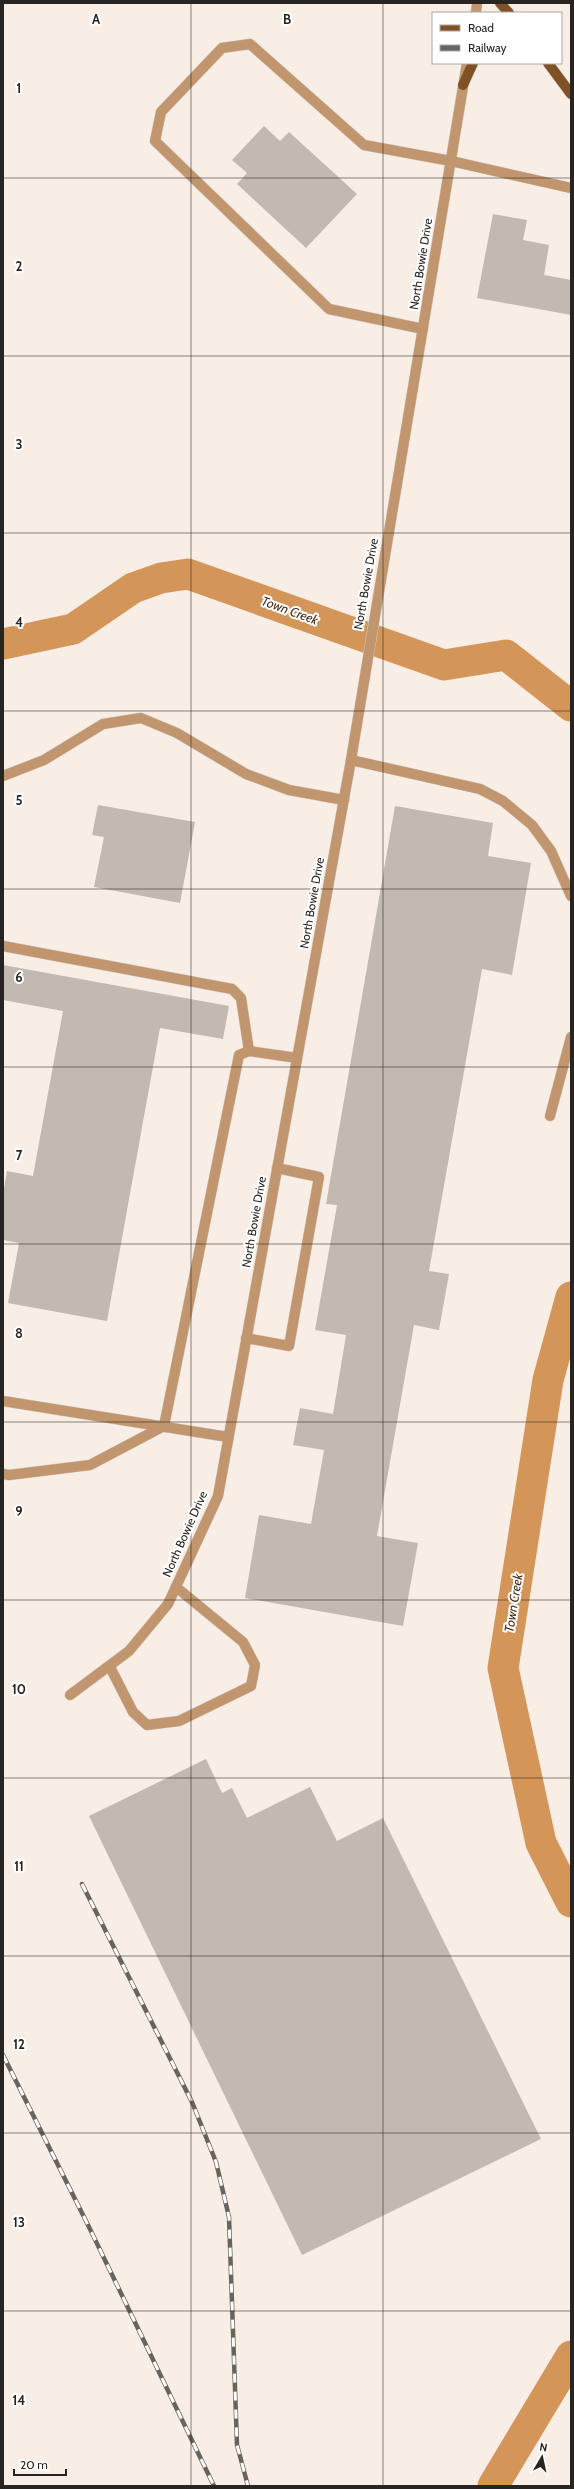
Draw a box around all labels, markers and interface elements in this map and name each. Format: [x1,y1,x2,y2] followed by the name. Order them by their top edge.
[92,11,101,27] text: A
[283,11,291,27] text: B
[432,12,562,64] legend
[468,20,494,35] text: Road
[468,40,506,55] text: Railway
[17,80,21,96] text: 1
[406,217,435,311] street label: North Bowie Drive
[16,258,23,274] text: 2
[15,436,23,452] text: 3
[350,537,381,631] street label: North Bowie Drive
[260,592,321,628] water label: Town Creek
[15,614,23,630] text: 4
[16,792,23,808] text: 5
[296,856,327,950] street label: North Bowie Drive
[15,969,23,985] text: 6
[16,1147,23,1163] text: 7
[238,1175,269,1269] street label: North Bowie Drive
[15,1325,23,1341] text: 8
[159,1488,210,1579] street label: North Bowie Drive
[15,1503,23,1519] text: 9
[500,1572,526,1633] water label: Town Creek
[12,1681,26,1697] text: 10
[14,1858,24,1874] text: 11
[13,2036,25,2052] text: 12
[13,2214,25,2230] text: 13
[13,2392,25,2408] text: 14
[522,2437,562,2477] north arrow
[539,2440,549,2455] text: N
[14,2451,66,2477] scale bar
[20,2457,48,2472] text: 20 m

